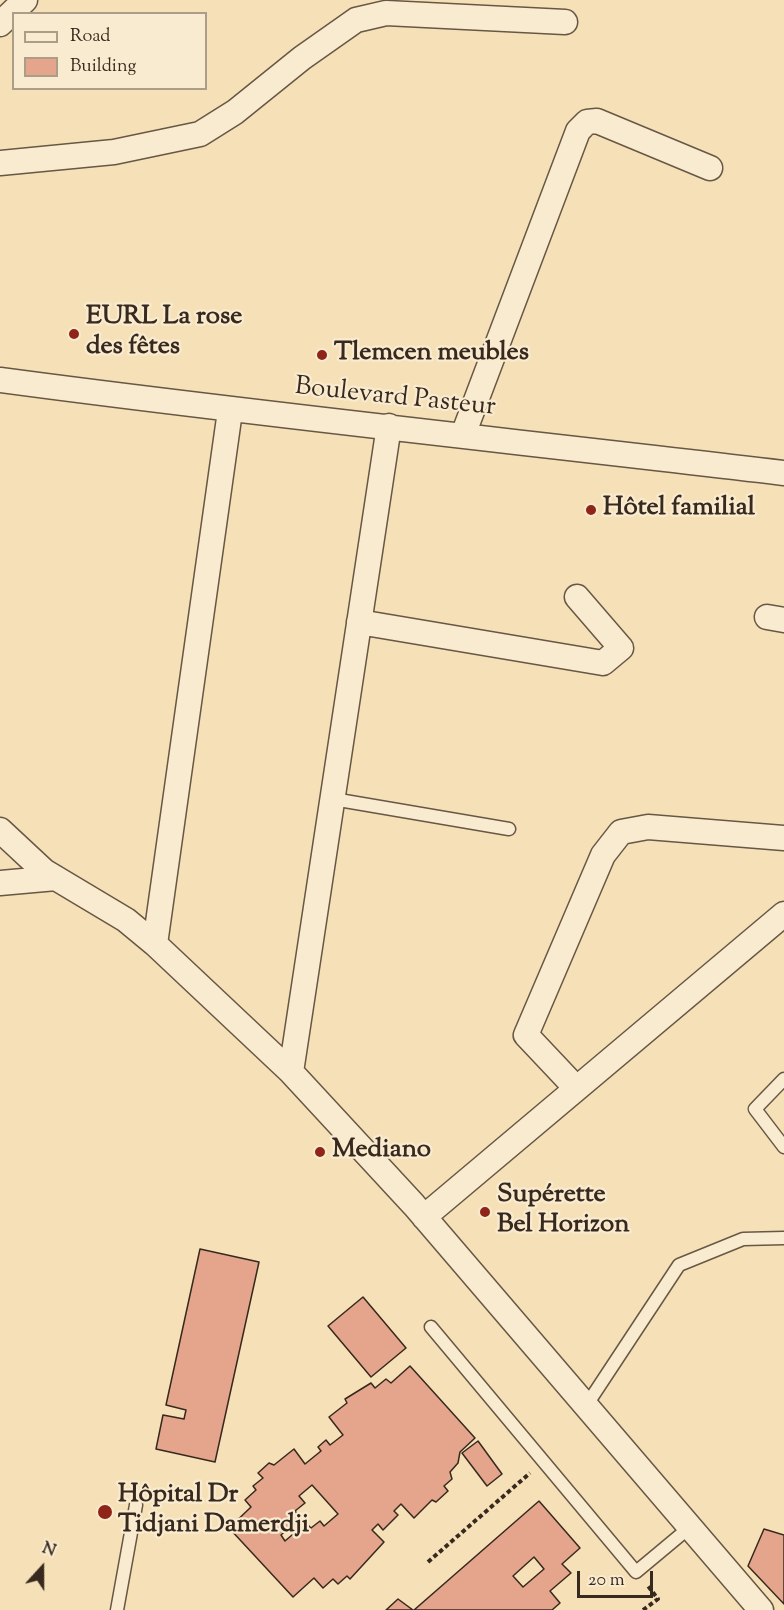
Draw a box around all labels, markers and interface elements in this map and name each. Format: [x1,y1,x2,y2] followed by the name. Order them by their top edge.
[12,12,207,90] legend
[70,24,110,50] text: Road
[70,54,136,80] text: Building
[86,303,242,364] place label: EURL La rose des fêtes
[67,327,81,341] marker: EURL La rose des fêtes
[334,339,529,371] place label: Tlemcen meubles
[315,348,329,362] marker: Tlemcen meubles
[293,373,497,425] street label: Boulevard Pasteur
[603,494,755,526] place label: Hôtel familial
[584,503,598,517] marker: Hôtel familial
[332,1136,431,1168] place label: Mediano
[313,1145,327,1159] marker: Mediano
[497,1181,629,1242] place label: Supérette Bel Horizon
[478,1205,492,1219] marker: Supérette Bel Horizon
[118,1481,309,1542] place label: Hôpital Dr Tidjani Damerdji
[96,1503,114,1521] marker: Hôpital Dr Tidjani Damerdji
[12,1538,72,1598] north arrow
[39,1538,59,1564] text: N
[580,1559,656,1597] scale bar
[588,1568,625,1594] text: 20 m

